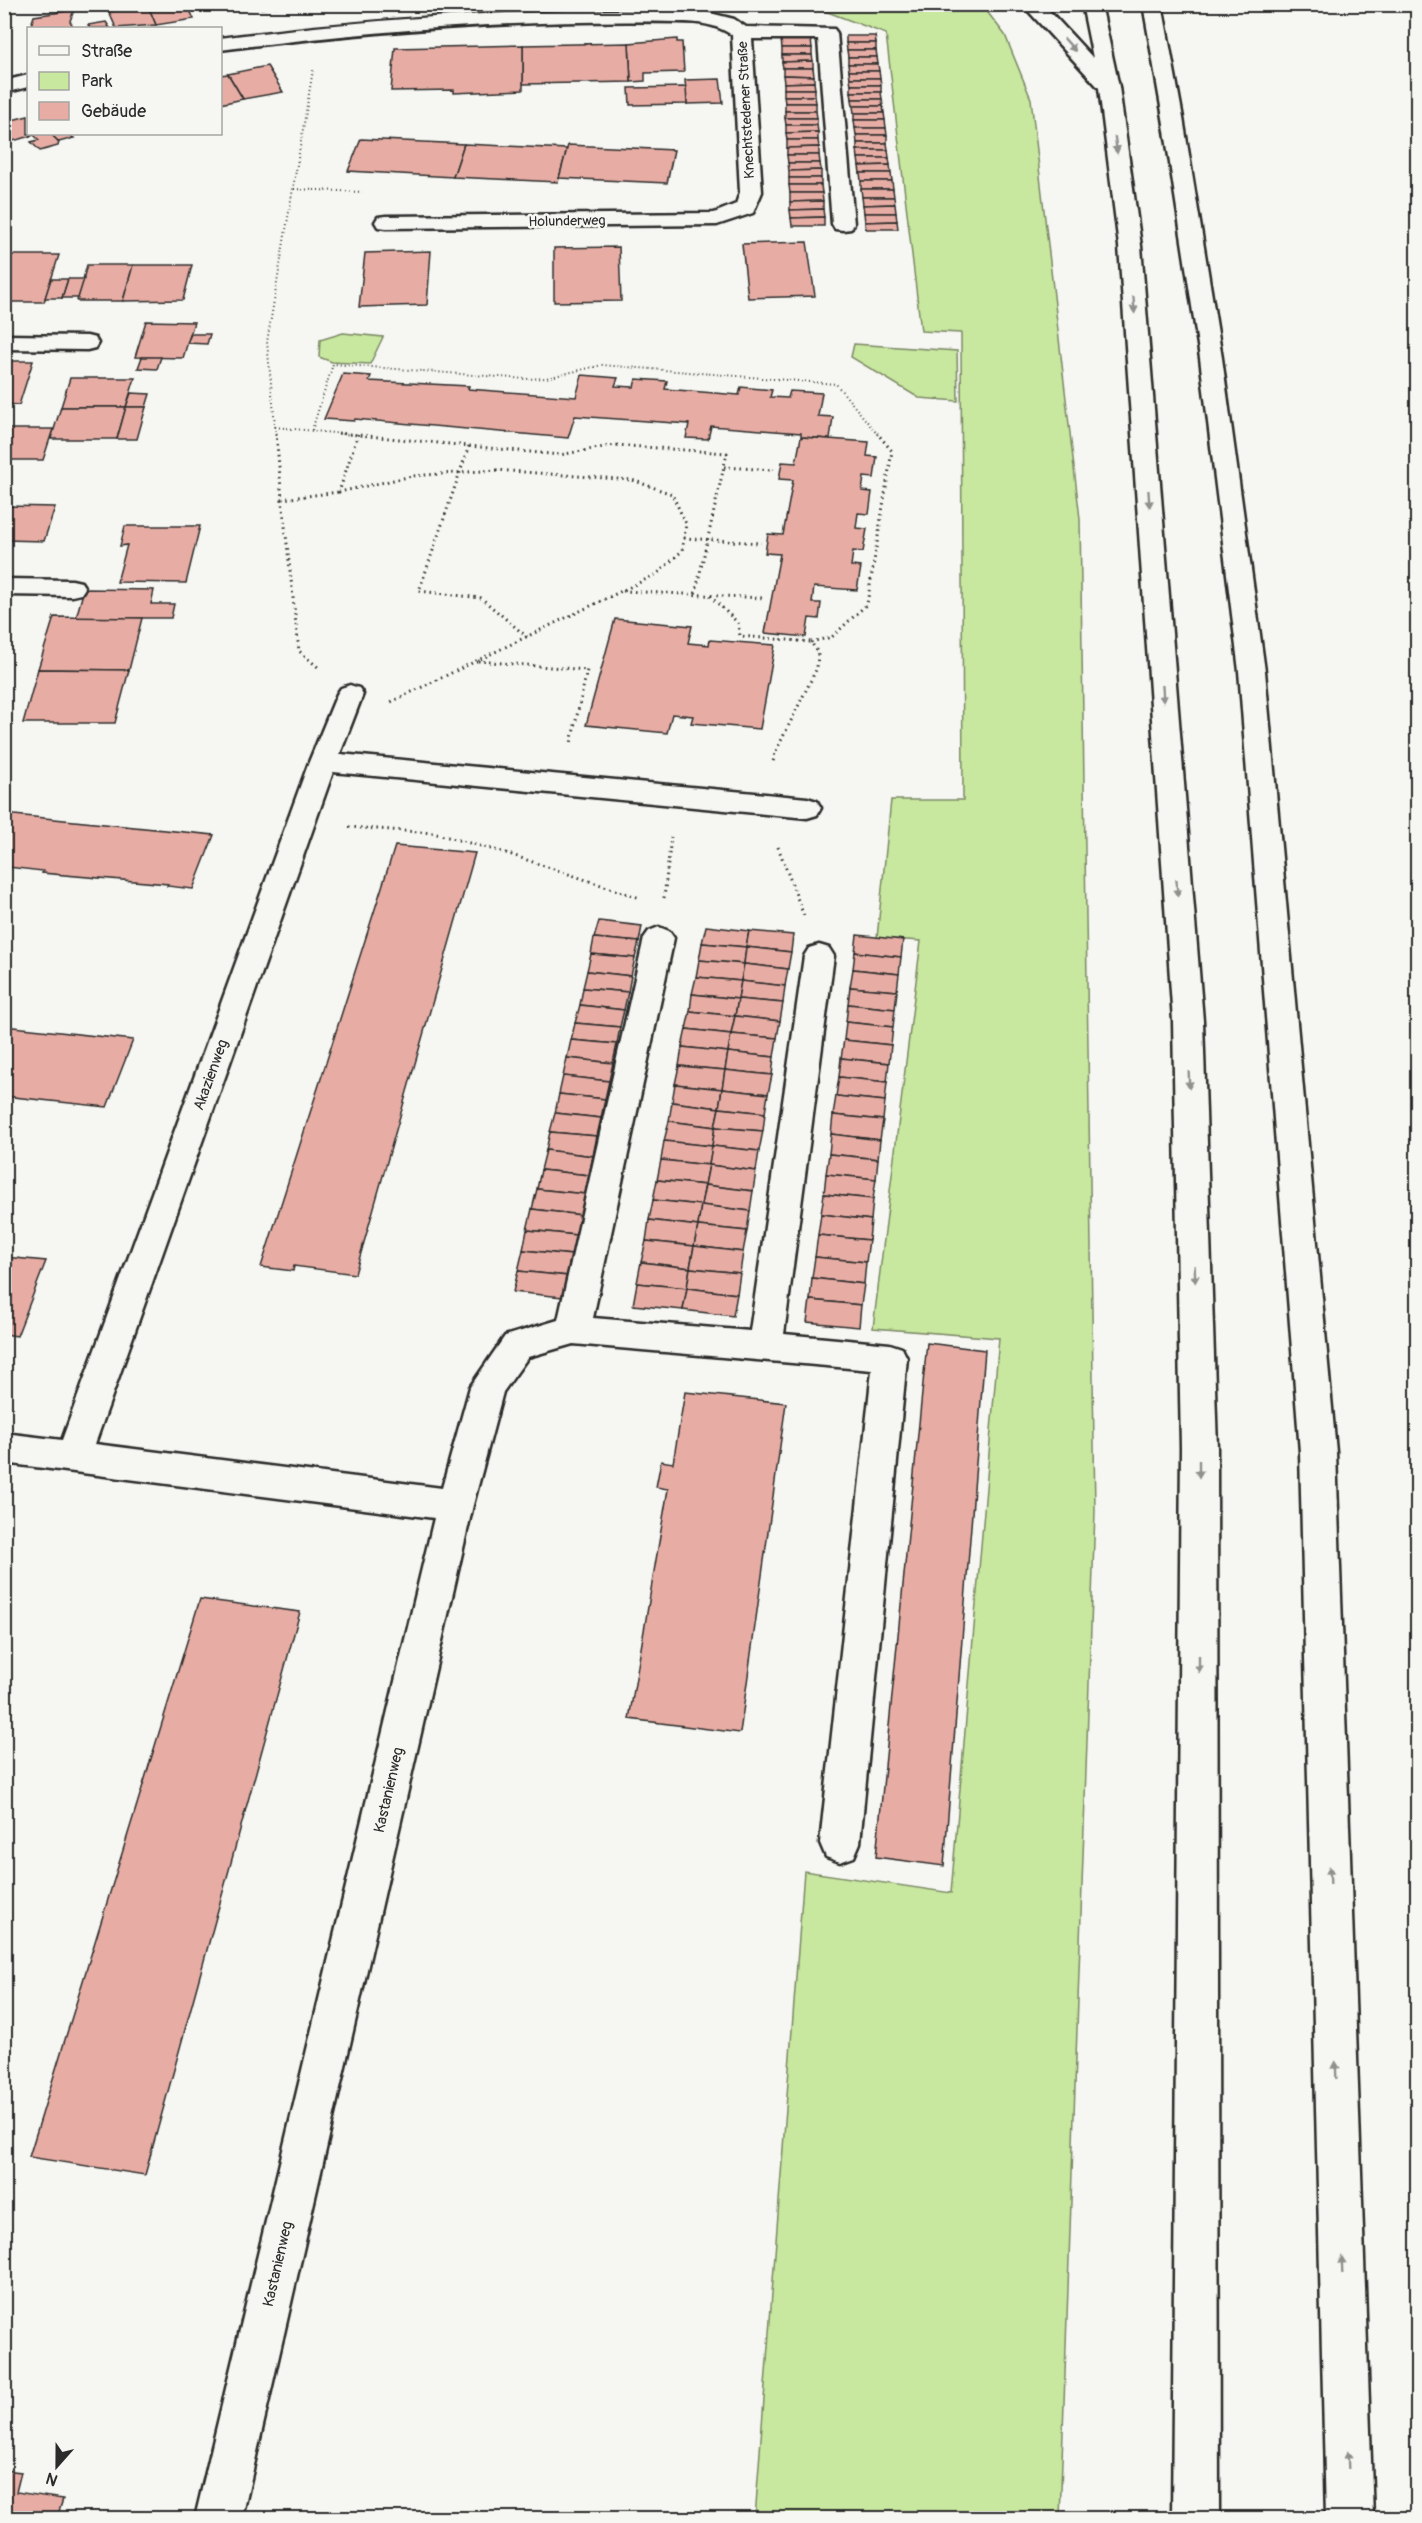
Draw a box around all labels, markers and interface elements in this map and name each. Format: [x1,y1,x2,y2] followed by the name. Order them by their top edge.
[27,27,222,135] legend
[1063,38,1077,52] one-way arrow
[81,40,132,63] text: Straße
[734,41,758,179] street label: Knechtstedener Straße
[81,70,113,93] text: Park
[81,100,146,123] text: Gebäude
[1112,135,1121,154] one-way arrow
[528,212,606,230] street label: Holunderweg
[1129,295,1139,314] one-way arrow
[1144,490,1154,509] one-way arrow
[1158,684,1168,703] one-way arrow
[1173,879,1182,898] one-way arrow
[189,1037,233,1113] street label: Akazienweg
[1185,1070,1194,1089] one-way arrow
[1190,1265,1199,1284] one-way arrow
[1194,1460,1204,1479] one-way arrow
[1194,1655,1204,1674] one-way arrow
[370,1745,408,1835] street label: Kastanienweg
[1326,1866,1335,1885] one-way arrow
[1332,2061,1341,2080] one-way arrow
[259,2219,297,2309] street label: Kastanienweg
[1338,2256,1347,2275] one-way arrow
[27,2436,87,2496] north arrow
[1343,2451,1353,2470] one-way arrow
[43,2468,61,2490] text: N

